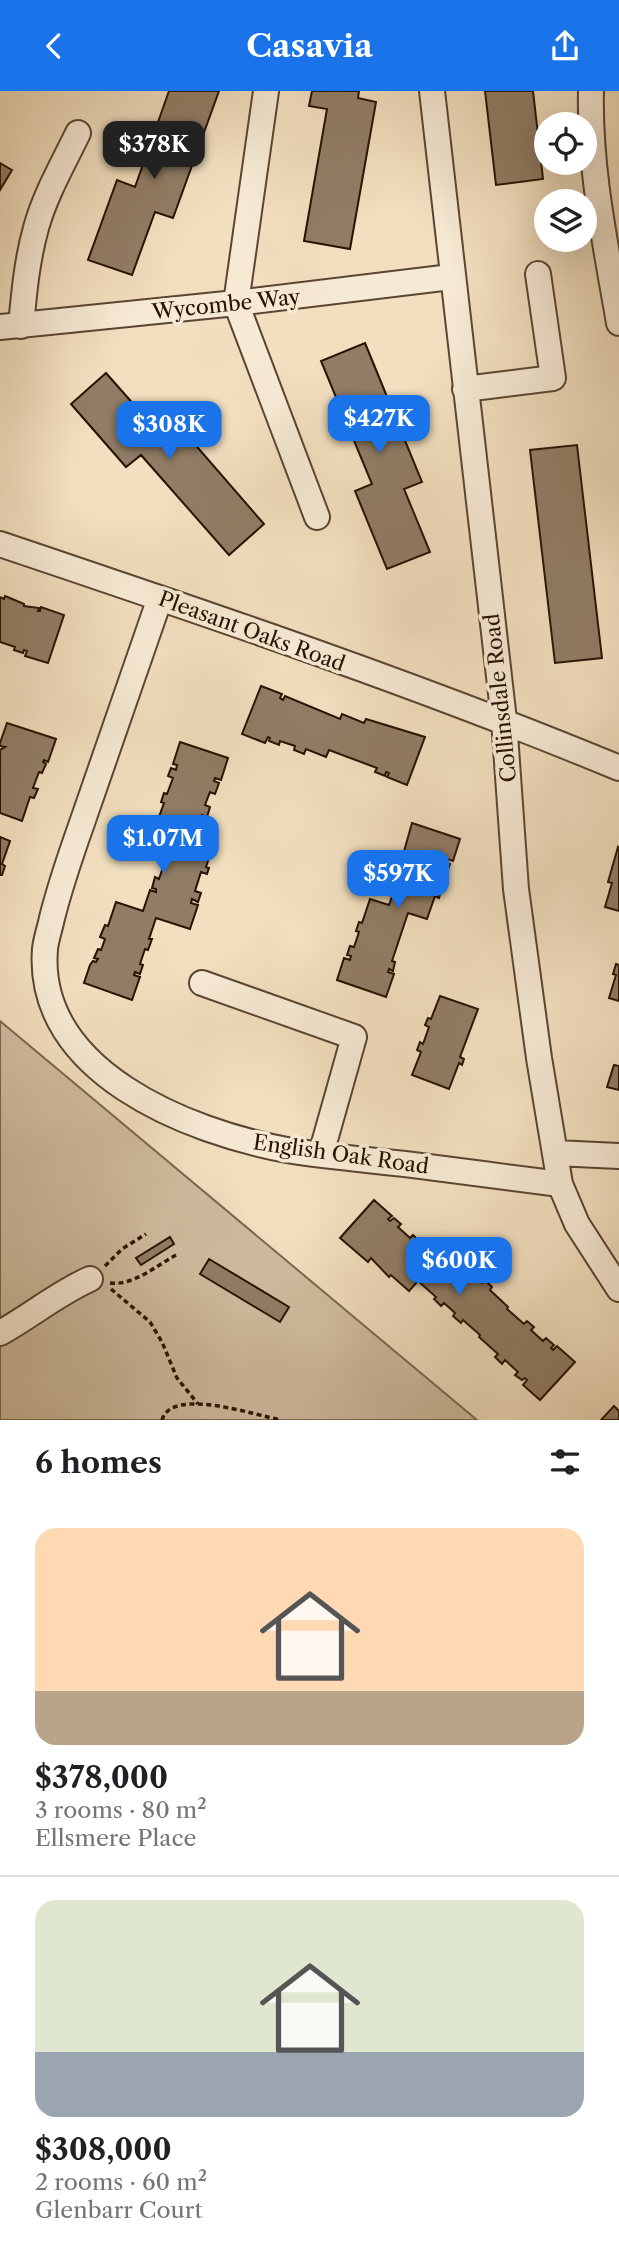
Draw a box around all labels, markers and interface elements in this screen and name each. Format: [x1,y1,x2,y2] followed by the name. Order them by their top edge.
[246,26,373,65] text: Casavia
[35,27,73,65] icon: back
[546,27,584,65] icon: share
[534,112,597,252] map controls
[534,112,597,175] button: locate
[105,122,203,181] pin: $378K
[119,130,189,158] text: $378K
[534,189,597,252] button: layers
[150,284,302,324] street label: Wycombe Way
[330,395,428,455] pin: $427K
[120,401,218,461] pin: $308K
[344,404,414,432] text: $427K
[132,410,206,438] text: $308K
[155,586,349,676] street label: Pleasant Oaks Road
[479,612,521,784] street label: Collinsdale Road
[106,815,220,875] pin: $1.07M
[123,824,203,852] text: $1.07M
[349,851,447,910] pin: $597K
[363,859,433,887] text: $597K
[252,1129,431,1179] street label: English Oak Road
[410,1237,508,1297] pin: $600K
[422,1246,496,1274] text: $600K
[546,1443,584,1481] icon: filters
[35,1444,162,1481] text: 6 homes
[247,1573,373,1699] icon: home
[35,1759,168,1796] text: $378,000
[35,1796,207,1824] text: 3 rooms · 80 m²
[35,1824,196,1852] text: Ellsmere Place
[247,1945,373,2071] icon: home
[35,2131,172,2168] text: $308,000
[35,2168,207,2196] text: 2 rooms · 60 m²
[35,2196,203,2224] text: Glenbarr Court

